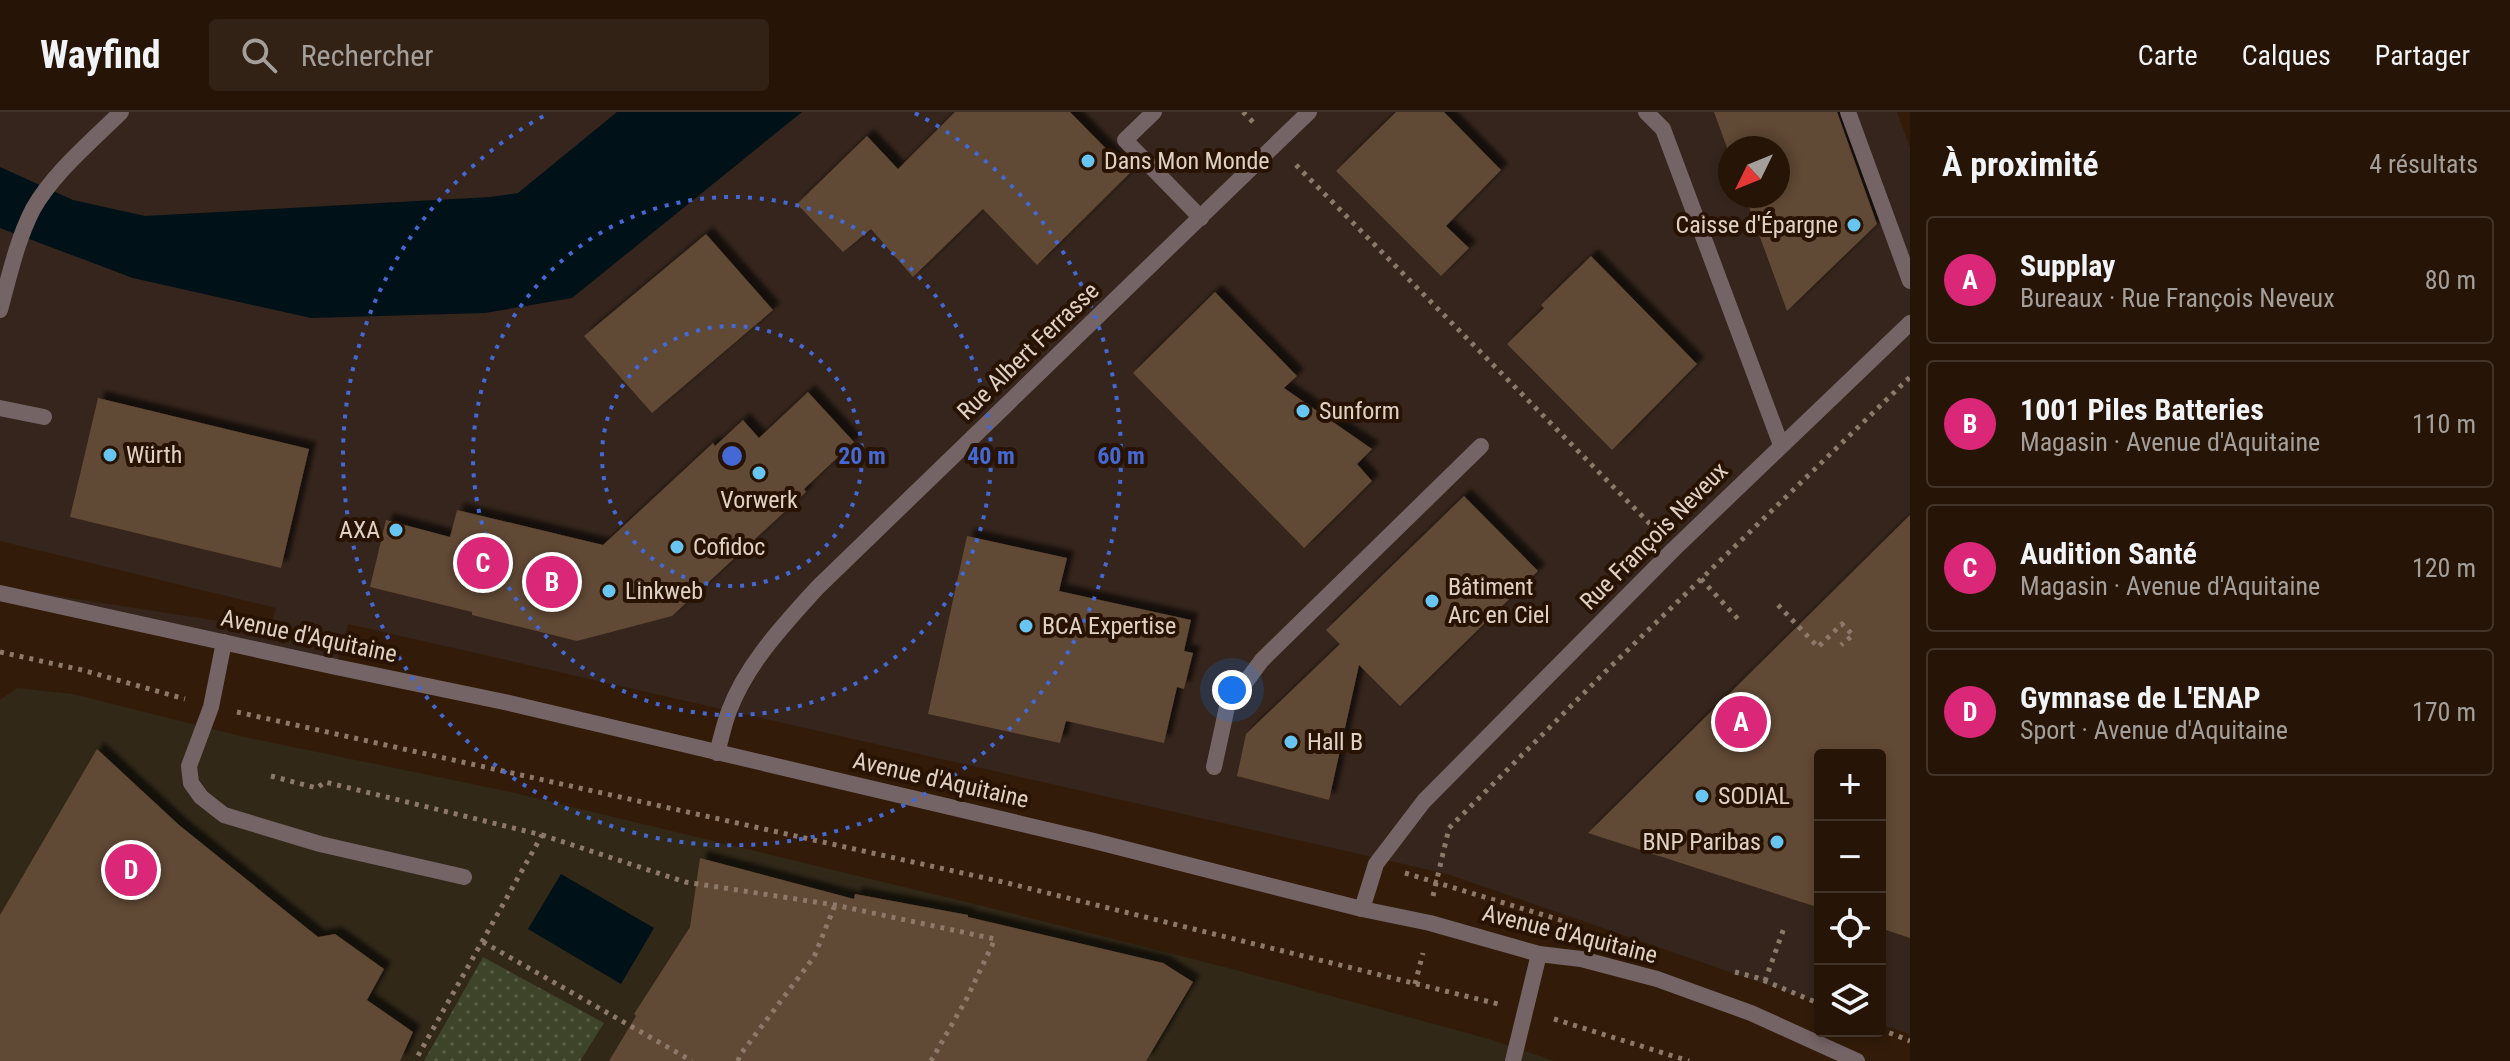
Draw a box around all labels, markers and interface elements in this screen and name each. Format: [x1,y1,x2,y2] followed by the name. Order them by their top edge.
[209,19,769,91] search box
[40,33,161,77] text: Wayfind
[237,33,281,77] icon: search
[301,38,433,73] text: Rechercher
[2138,39,2198,72] text: Carte
[2242,39,2331,72] text: Calques
[2375,39,2470,72] text: Partager
[1718,136,1790,208] north arrow
[1942,144,2099,184] text: À proximité
[1104,147,1270,175] place label: Dans Mon Monde
[2369,149,2478,179] text: 4 résultats
[1079,152,1097,170] marker: Dans Mon Monde
[1676,211,1838,239] place label: Caisse d'Épargne
[1845,216,1863,234] marker: Caisse d'Épargne
[2020,248,2115,283] text: Supplay
[1962,265,1978,295] text: A
[2425,265,2476,295] text: 80 m
[952,277,1104,425] street label: Rue Albert Ferrasse
[2020,283,2335,313] text: Bureaux · Rue François Neveux
[2020,392,2264,427] text: 1001 Piles Batteries
[1319,397,1400,425] place label: Sunform
[1294,402,1312,420] marker: Sunform
[1963,409,1977,439] text: B
[2412,409,2476,439] text: 110 m
[2020,427,2320,457] text: Magasin · Avenue d'Aquitaine
[126,441,182,469] place label: Würth
[718,442,746,470] centre of rings
[838,442,886,470] text: 20 m
[967,442,1015,470] text: 40 m
[1097,442,1145,470] text: 60 m
[101,446,119,464] marker: Würth
[1574,456,1734,616] street label: Rue François Neveux
[750,464,768,482] marker: Vorwerk
[720,486,798,514] place label: Vorwerk
[339,516,380,544] place label: AXA
[387,521,405,539] marker: AXA
[457,533,509,593] pin: C
[693,533,765,561] place label: Cofidoc
[2020,536,2197,571] text: Audition Santé
[668,538,686,556] marker: Cofidoc
[526,552,578,612] pin: B
[1963,553,1977,583] text: C
[2412,553,2476,583] text: 120 m
[2020,571,2320,601] text: Magasin · Avenue d'Aquitaine
[1448,573,1550,629] place label: Bâtiment Arc en Ciel
[625,577,703,605] place label: Linkweb
[600,582,618,600] marker: Linkweb
[1423,592,1441,610] marker: Bâtiment Arc en Ciel
[218,604,400,668] street label: Avenue d'Aquitaine
[1042,612,1176,640] place label: BCA Expertise
[1017,617,1035,635] marker: BCA Expertise
[1212,670,1252,710] your location
[2020,680,2261,715] text: Gymnase de L'ENAP
[1715,692,1767,752] pin: A
[1963,697,1977,727] text: D
[2412,697,2476,727] text: 170 m
[2020,715,2288,745] text: Sport · Avenue d'Aquitaine
[1307,728,1363,756] place label: Hall B
[1282,733,1300,751] marker: Hall B
[851,746,1031,814] street label: Avenue d'Aquitaine
[1814,749,1886,1037] map controls
[1814,749,1886,821] button: +
[1718,782,1790,810] place label: SODIAL
[1693,787,1711,805] marker: SODIAL
[1814,821,1886,893] button: −
[1642,828,1761,856] place label: BNP Paribas
[1768,833,1786,851] marker: BNP Paribas
[105,840,157,900] pin: D
[1814,893,1886,965] button: locate
[1480,899,1660,969] street label: Avenue d'Aquitaine
[1814,965,1886,1037] button: layers

